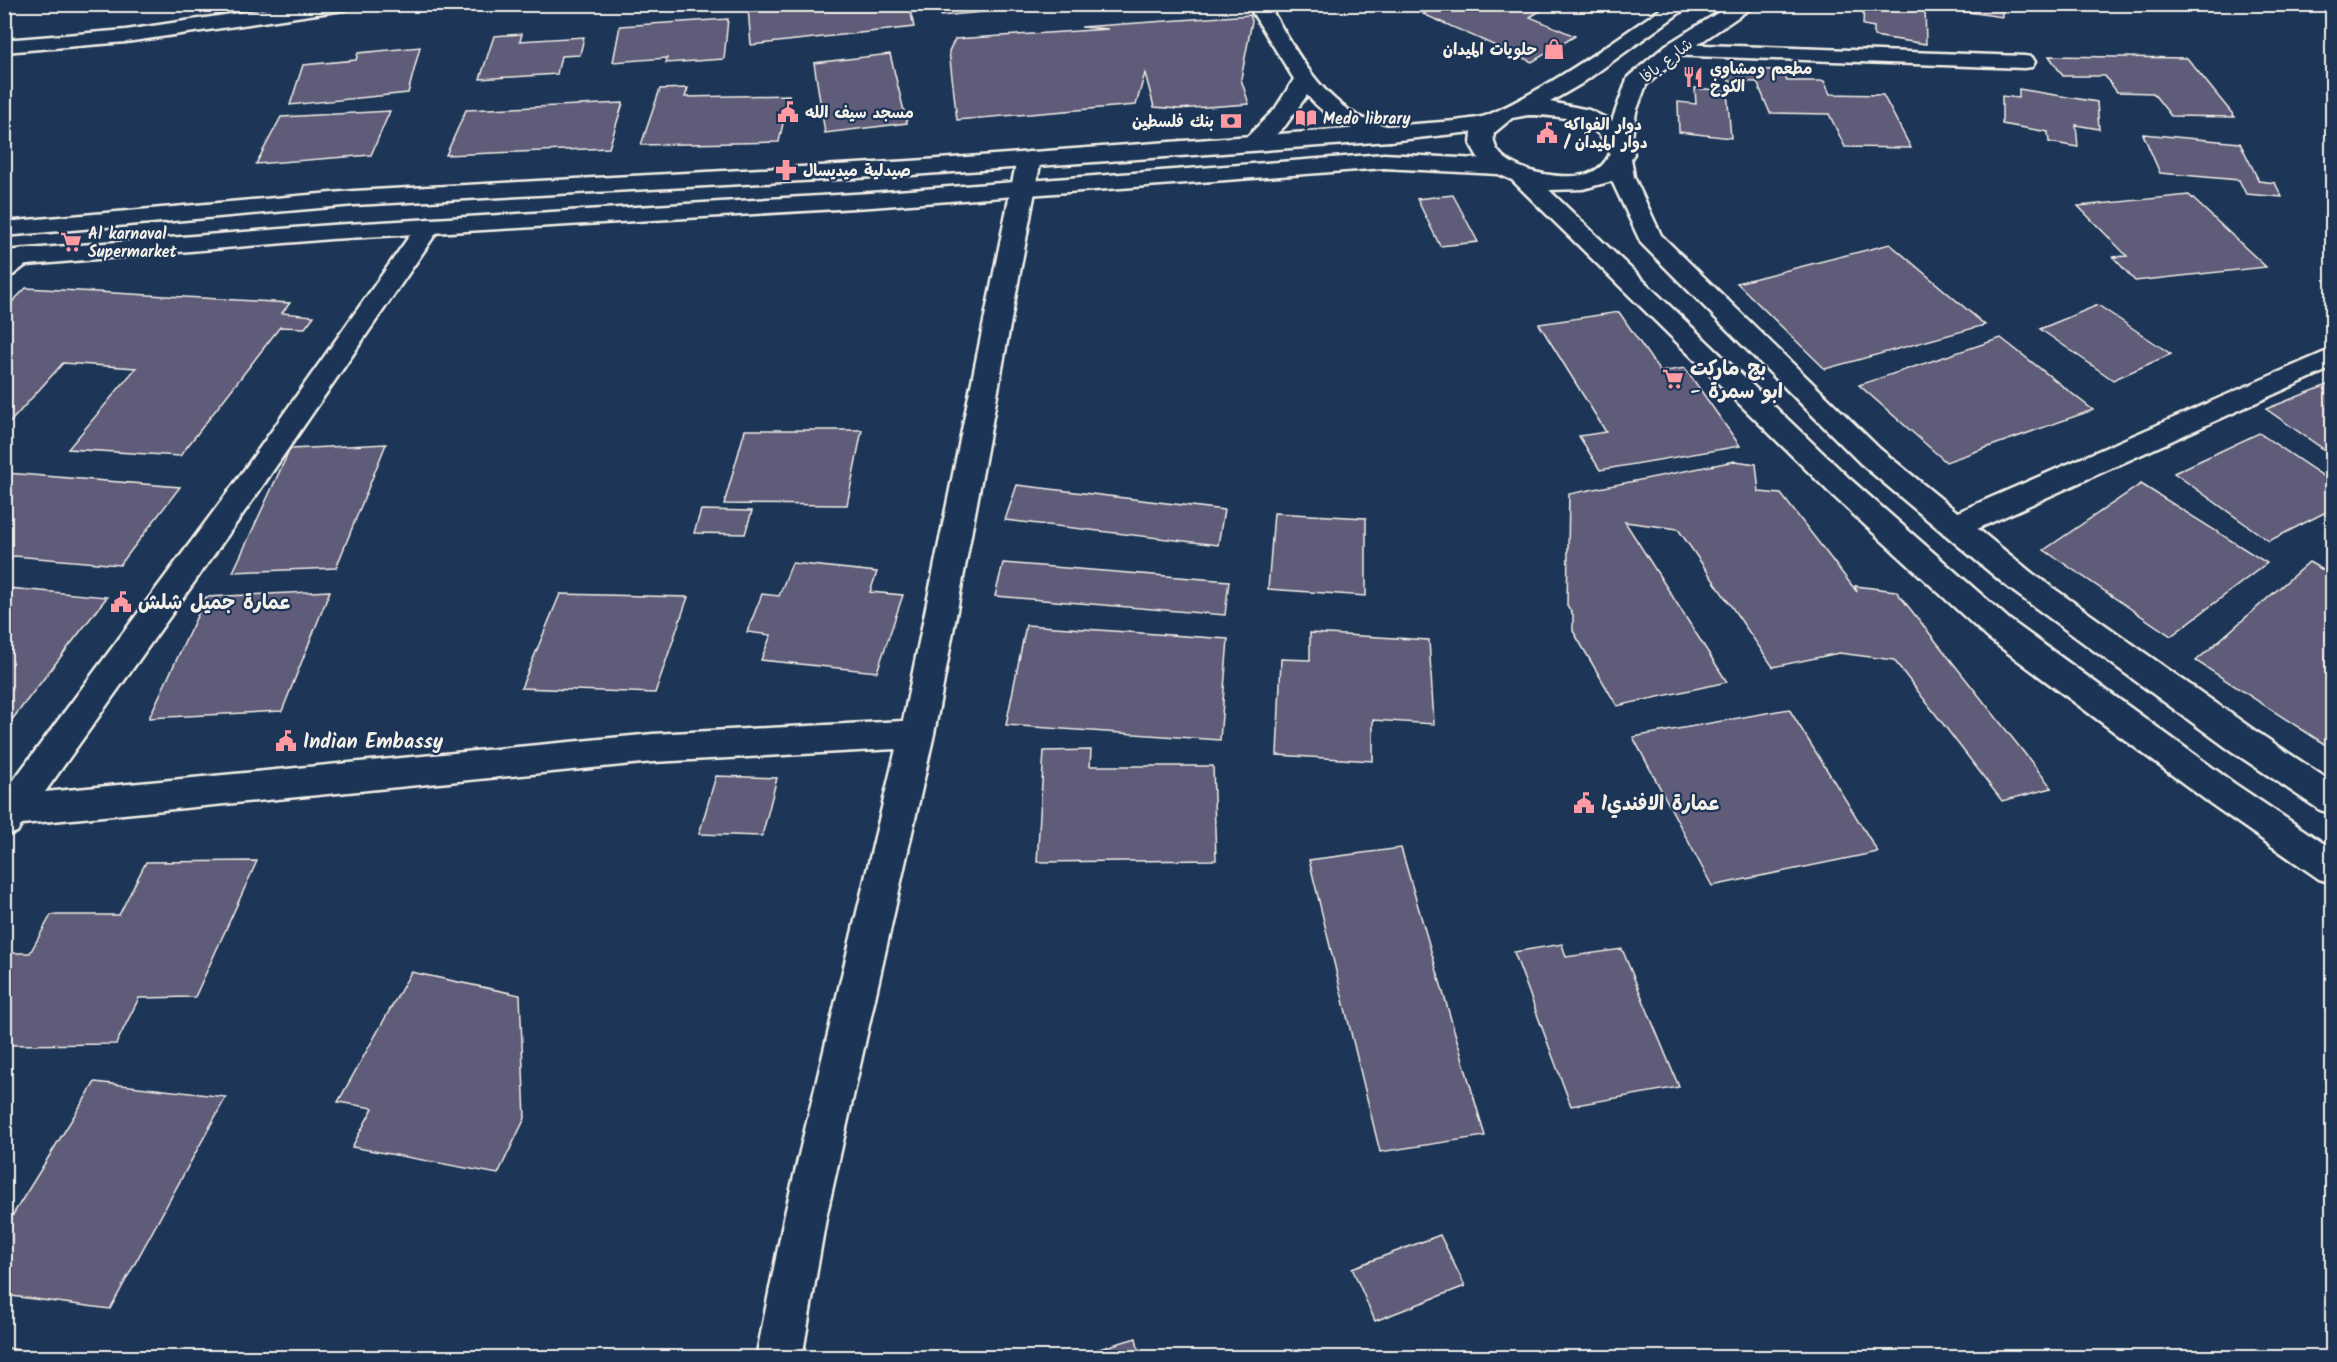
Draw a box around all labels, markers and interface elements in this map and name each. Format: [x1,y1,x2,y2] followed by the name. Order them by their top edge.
[1635,33,1699,90] street label: شارع يافا
[1542,37,1566,61] shop icon: حلويات الميدان
[1443,38,1537,63] place label: حلويات الميدان
[1710,57,1813,100] place label: مطعم ومشاوي الكوخ
[1681,65,1705,89] restaurant icon: مطعم ومشاوي الكوخ
[776,100,800,124] public building icon: مسجد سيف الله
[805,101,914,126] place label: مسجد سيف الله
[1294,106,1318,130] library icon: Medo library
[1323,107,1411,132] place label: Medo library
[1219,109,1243,133] bank icon: بنك فلسطين
[1132,110,1214,135] place label: بنك فلسطين
[1563,113,1648,156] place label: دوار الفواكه / دوار الميدان
[1535,121,1559,145] public building icon: دوار الفواكه / دوار الميدان
[774,158,798,182] pharmacy icon: صيدلية ميديسال
[803,159,911,184] place label: صيدلية ميديسال
[88,222,178,265] place label: Al karnaval Supermarket
[59,230,83,254] supermarket icon: Al karnaval Supermarket
[1690,354,1783,409] place label: بج ماركت - ابو سمرة
[1661,367,1685,391] supermarket icon: بج ماركت - ابو سمرة
[138,588,291,620] place label: عمارة جميل شلش
[109,590,133,614] public building icon: عمارة جميل شلش
[303,727,444,759] place label: Indian Embassy
[274,729,298,753] public building icon: Indian Embassy
[1601,789,1720,821] place label: عمارة الافندي1
[1572,791,1596,815] public building icon: عمارة الافندي1

